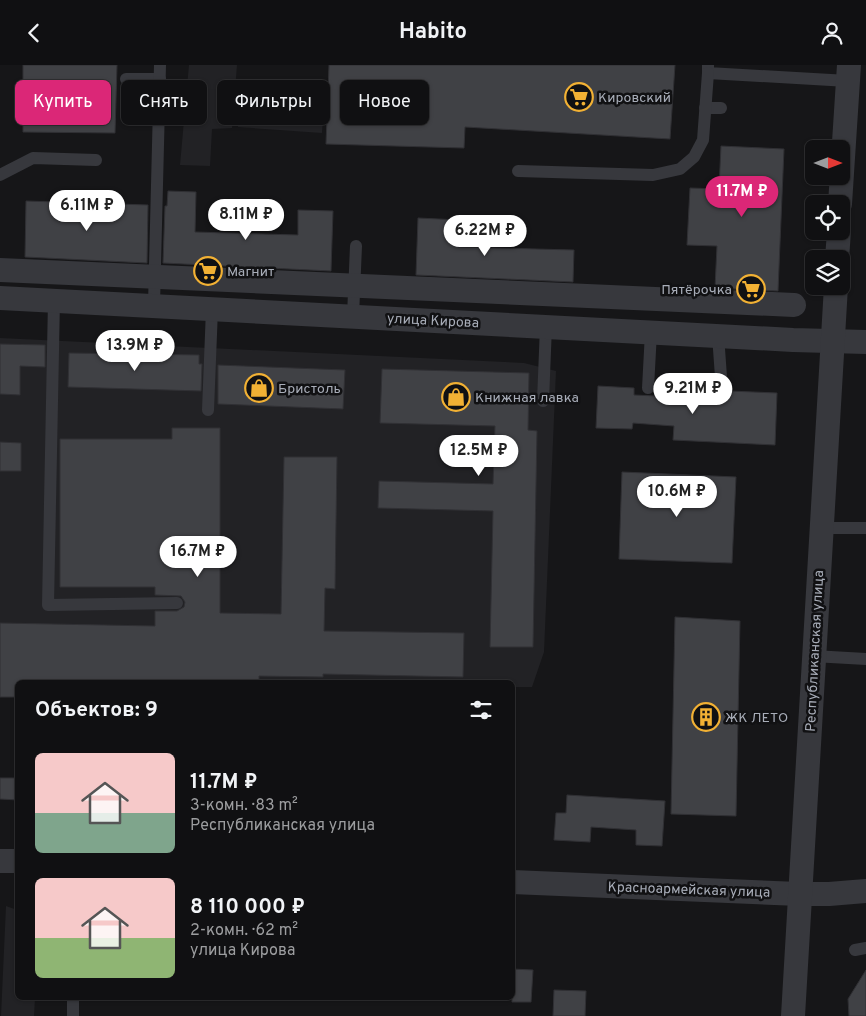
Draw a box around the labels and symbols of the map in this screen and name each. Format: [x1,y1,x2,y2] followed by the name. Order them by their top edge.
[564,82,594,112] supermarket icon: Кировский
[598,90,671,107] place label: Кировский
[805,140,850,185] north arrow
[696,175,788,218] pin: 11.7M ₽
[41,189,133,232] pin: 6.11M ₽
[200,199,292,241] pin: 8.11M ₽
[439,215,531,257] pin: 6.22M ₽
[193,256,223,286] supermarket icon: Магнит
[227,264,274,281] place label: Магнит
[736,274,766,304] supermarket icon: Пятёрочка
[661,282,732,299] place label: Пятёрочка
[386,311,479,332] street label: улица Кирова
[89,329,181,372] pin: 13.9M ₽
[244,373,274,403] shop icon: Бристоль
[647,373,739,415] pin: 9.21M ₽
[278,381,341,398] place label: Бристоль
[441,382,471,412] shop icon: Книжная лавка
[475,390,579,407] place label: Книжная лавка
[433,435,525,477] pin: 12.5M ₽
[631,475,723,518] pin: 10.6M ₽
[152,535,244,578] pin: 16.7M ₽
[803,570,828,732] street label: Республиканская улица
[691,702,721,732] building icon: ЖК ЛЕТО
[725,710,788,727] place label: ЖК ЛЕТО
[607,879,771,902] street label: Красноармейская улица

